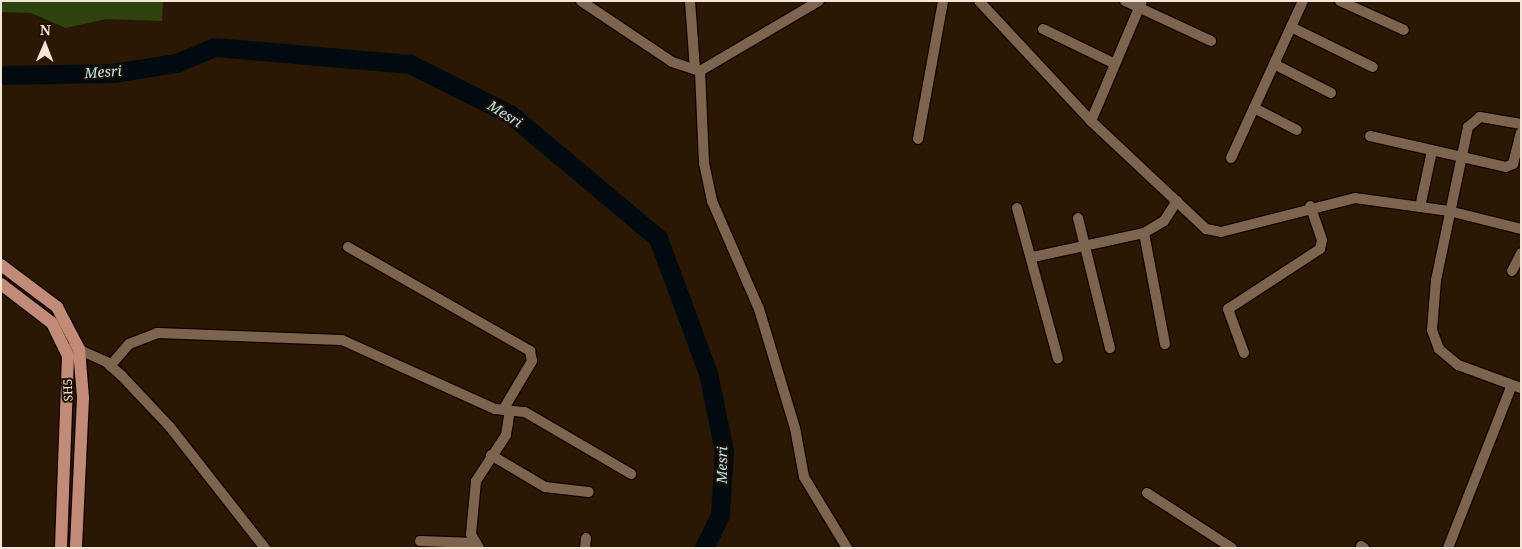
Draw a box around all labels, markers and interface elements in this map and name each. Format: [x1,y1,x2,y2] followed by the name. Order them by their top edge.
[20,20,70,70] north arrow
[40,20,51,39] text: N
[84,62,122,82] water label: Mesri
[485,97,525,131] water label: Mesri
[60,378,76,402] street label: SH5
[713,446,731,484] water label: Mesri

